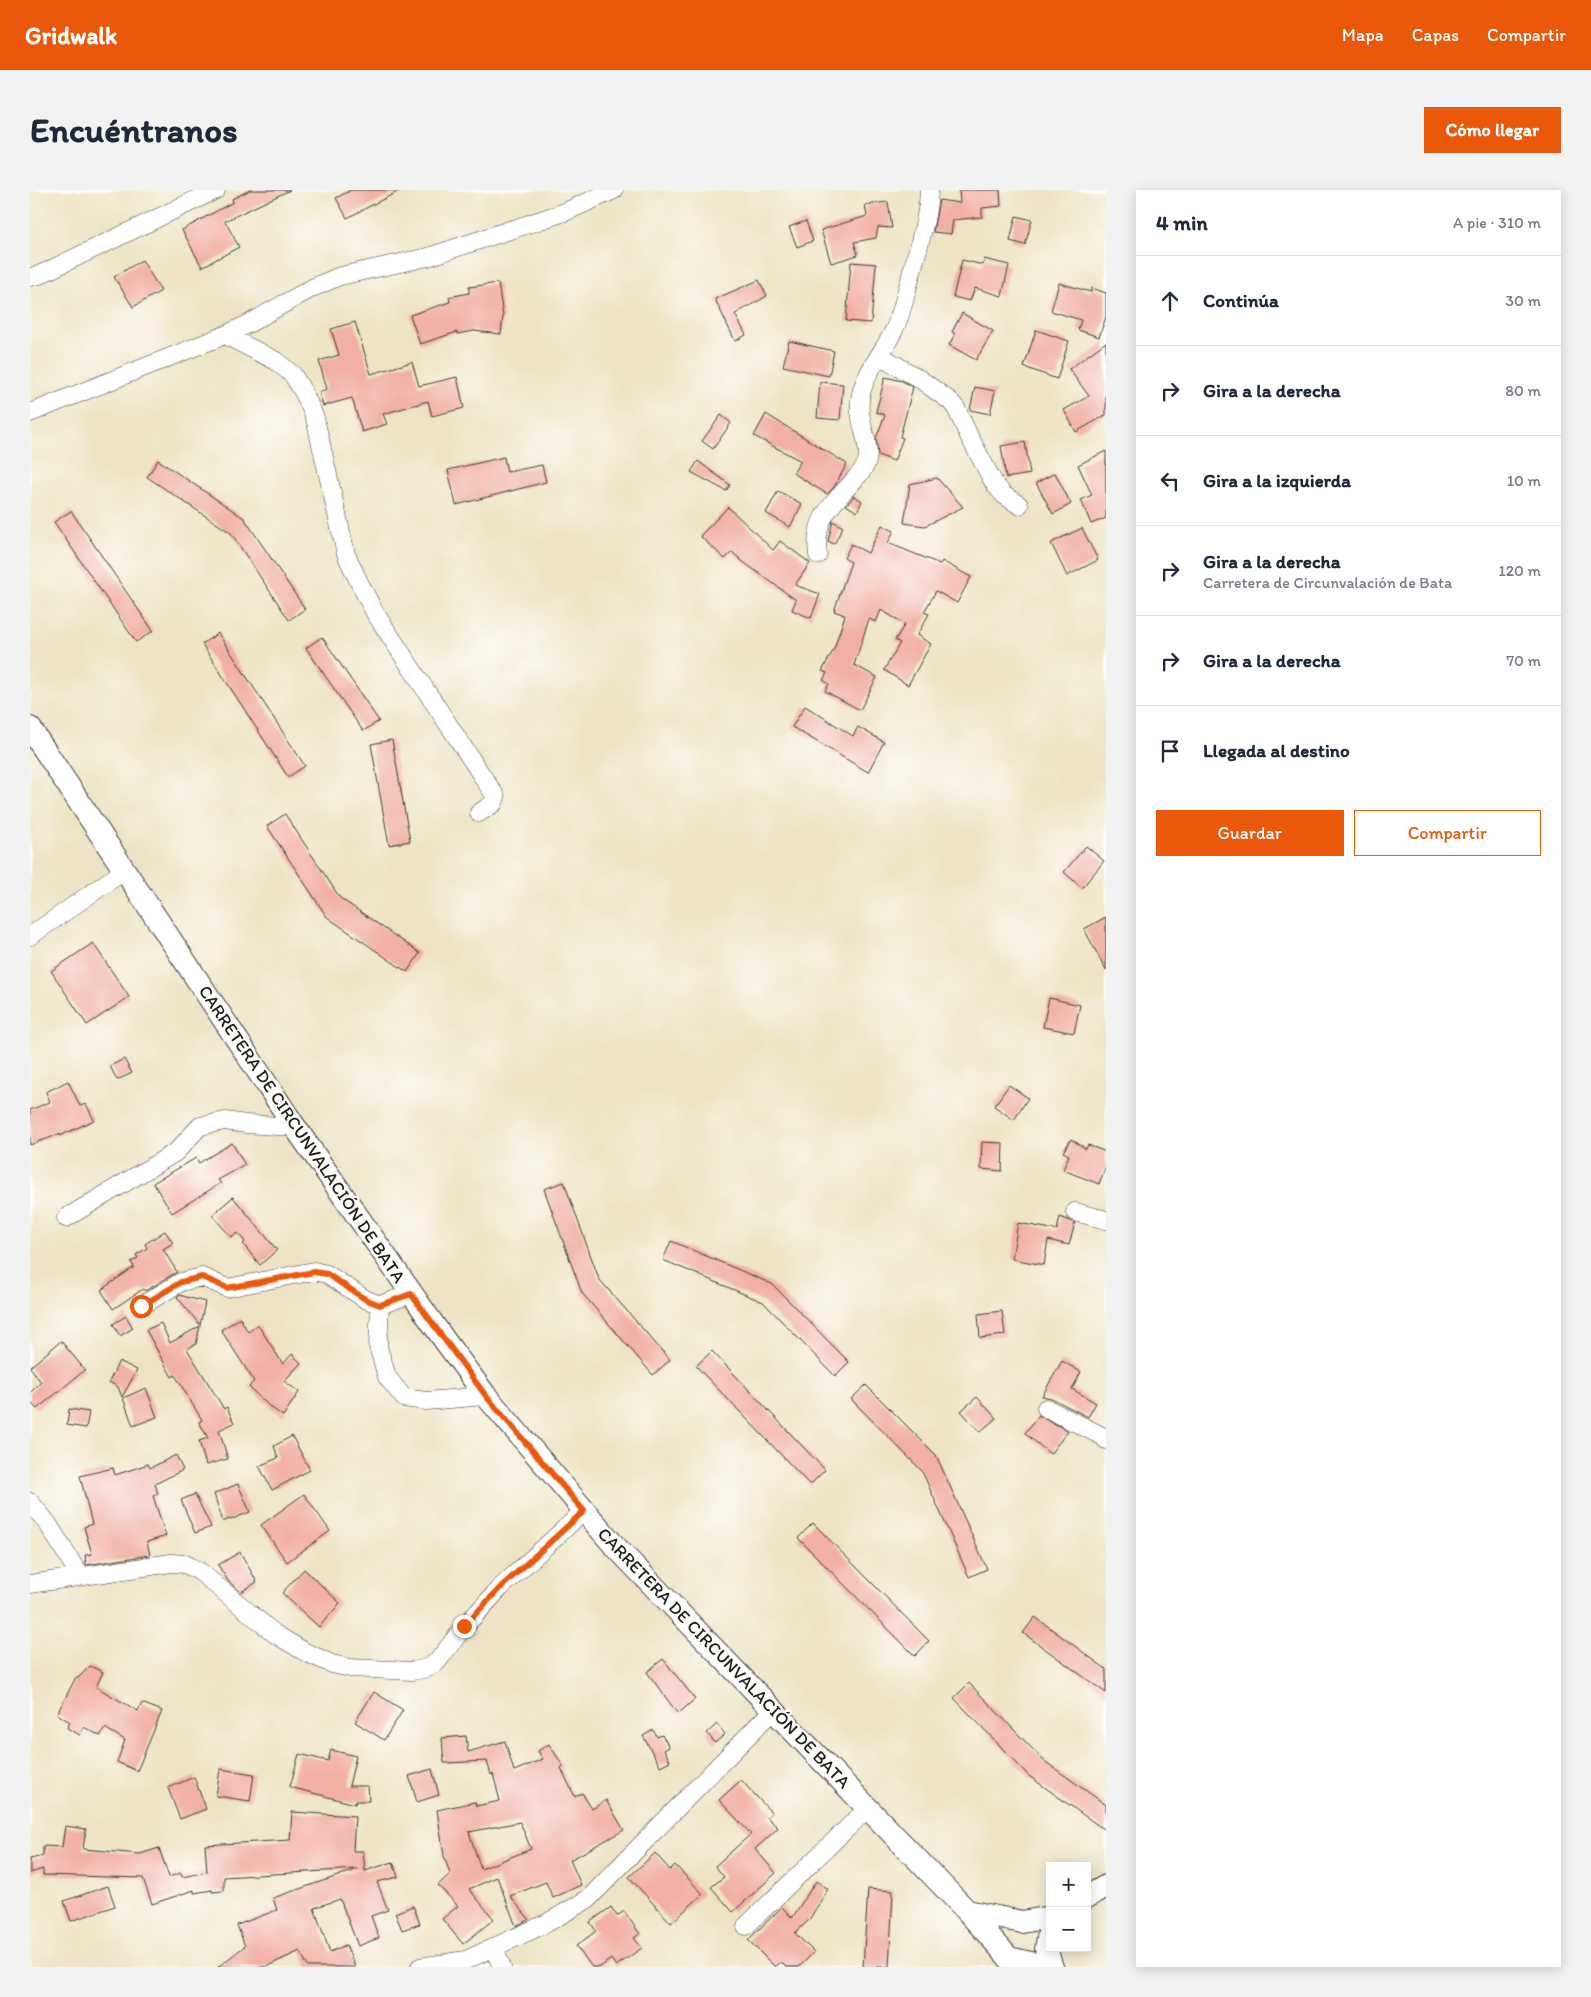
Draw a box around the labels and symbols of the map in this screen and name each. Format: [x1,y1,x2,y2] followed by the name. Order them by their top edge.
[194,981,410,1287] street label: CARRETERA DE CIRCUNVALACIÓN DE BATA
[130,1295,153,1318] route start
[593,1523,855,1793] street label: CARRETERA DE CIRCUNVALACIÓN DE BATA
[453,1615,476,1638] route end

